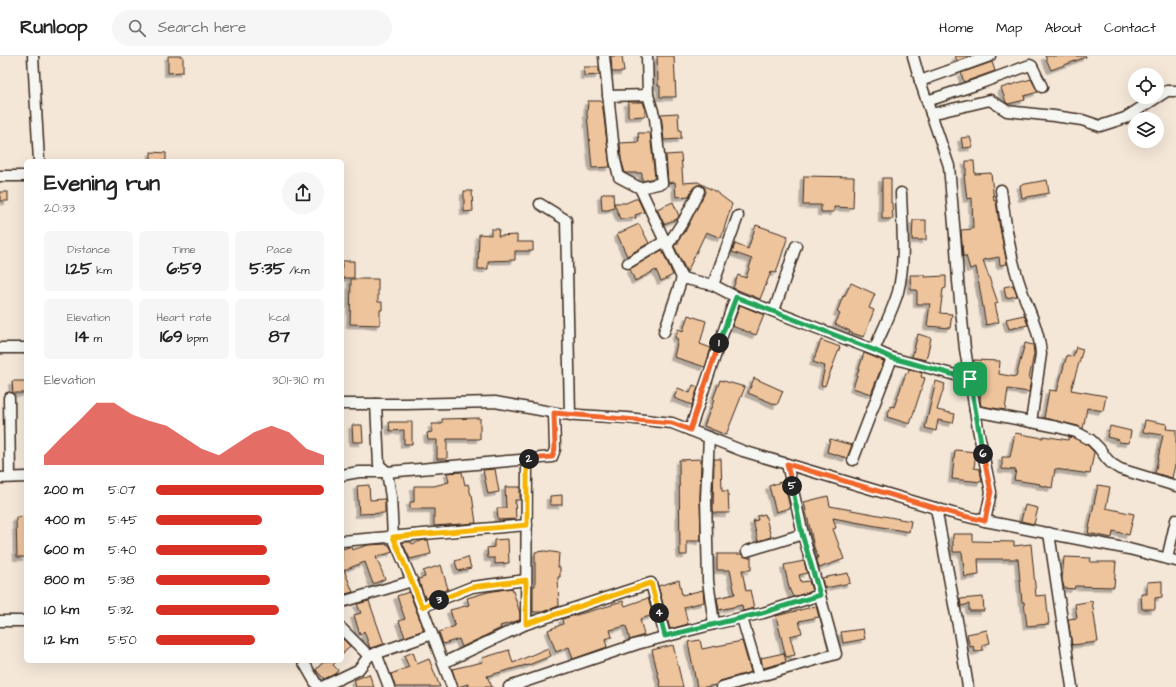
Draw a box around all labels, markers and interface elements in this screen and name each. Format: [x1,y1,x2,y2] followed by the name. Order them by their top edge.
[112,10,392,46] search box
[20,14,88,41] text: Runloop
[126,17,148,39] icon: search
[158,17,246,38] text: Search here
[939,18,974,38] text: Home
[996,18,1022,38] text: Map
[1044,18,1082,38] text: About
[1104,18,1156,38] text: Contact
[1128,68,1164,148] map controls
[1128,68,1164,104] button: locate
[1128,112,1164,148] button: layers
[44,168,160,199] text: Evening run
[282,172,324,214] button: share
[44,199,75,217] text: 20:33
[67,242,110,257] text: Distance
[172,242,196,257] text: Time
[267,242,292,257] text: Pace
[66,257,92,281] text: 1.25
[166,257,202,281] text: 6:59
[249,257,285,281] text: 5:35
[92,263,112,278] text: km
[285,263,309,278] text: /km
[67,310,110,325] text: Elevation
[156,310,212,325] text: Heart rate
[269,310,290,325] text: kcal
[75,325,89,349] text: 14
[160,325,183,349] text: 169
[269,325,290,349] text: 87
[89,331,102,346] text: m
[183,331,208,346] text: bpm
[709,333,729,353] pin: 1
[718,335,720,350] text: 1
[953,362,987,396] pin
[959,368,981,390] icon: arrive
[44,371,95,389] text: Elevation
[272,371,324,389] text: 301–310 m
[973,444,993,464] pin: 6
[980,446,986,461] text: 6
[519,449,539,469] pin: 2
[526,451,532,466] text: 2
[782,476,802,496] pin: 5
[788,478,796,493] text: 5
[44,481,83,499] text: 200 m
[108,481,136,499] text: 5:07
[44,511,85,529] text: 400 m
[108,511,137,529] text: 5:45
[44,541,84,559] text: 600 m
[108,541,136,559] text: 5:40
[44,571,84,589] text: 800 m
[108,571,134,589] text: 5:38
[429,590,449,610] pin: 3
[436,592,442,607] text: 3
[44,601,79,619] text: 1.0 km
[108,601,133,619] text: 5:32
[649,603,669,623] pin: 4
[655,605,663,620] text: 4
[44,631,78,649] text: 1.2 km
[108,631,137,649] text: 5:50

